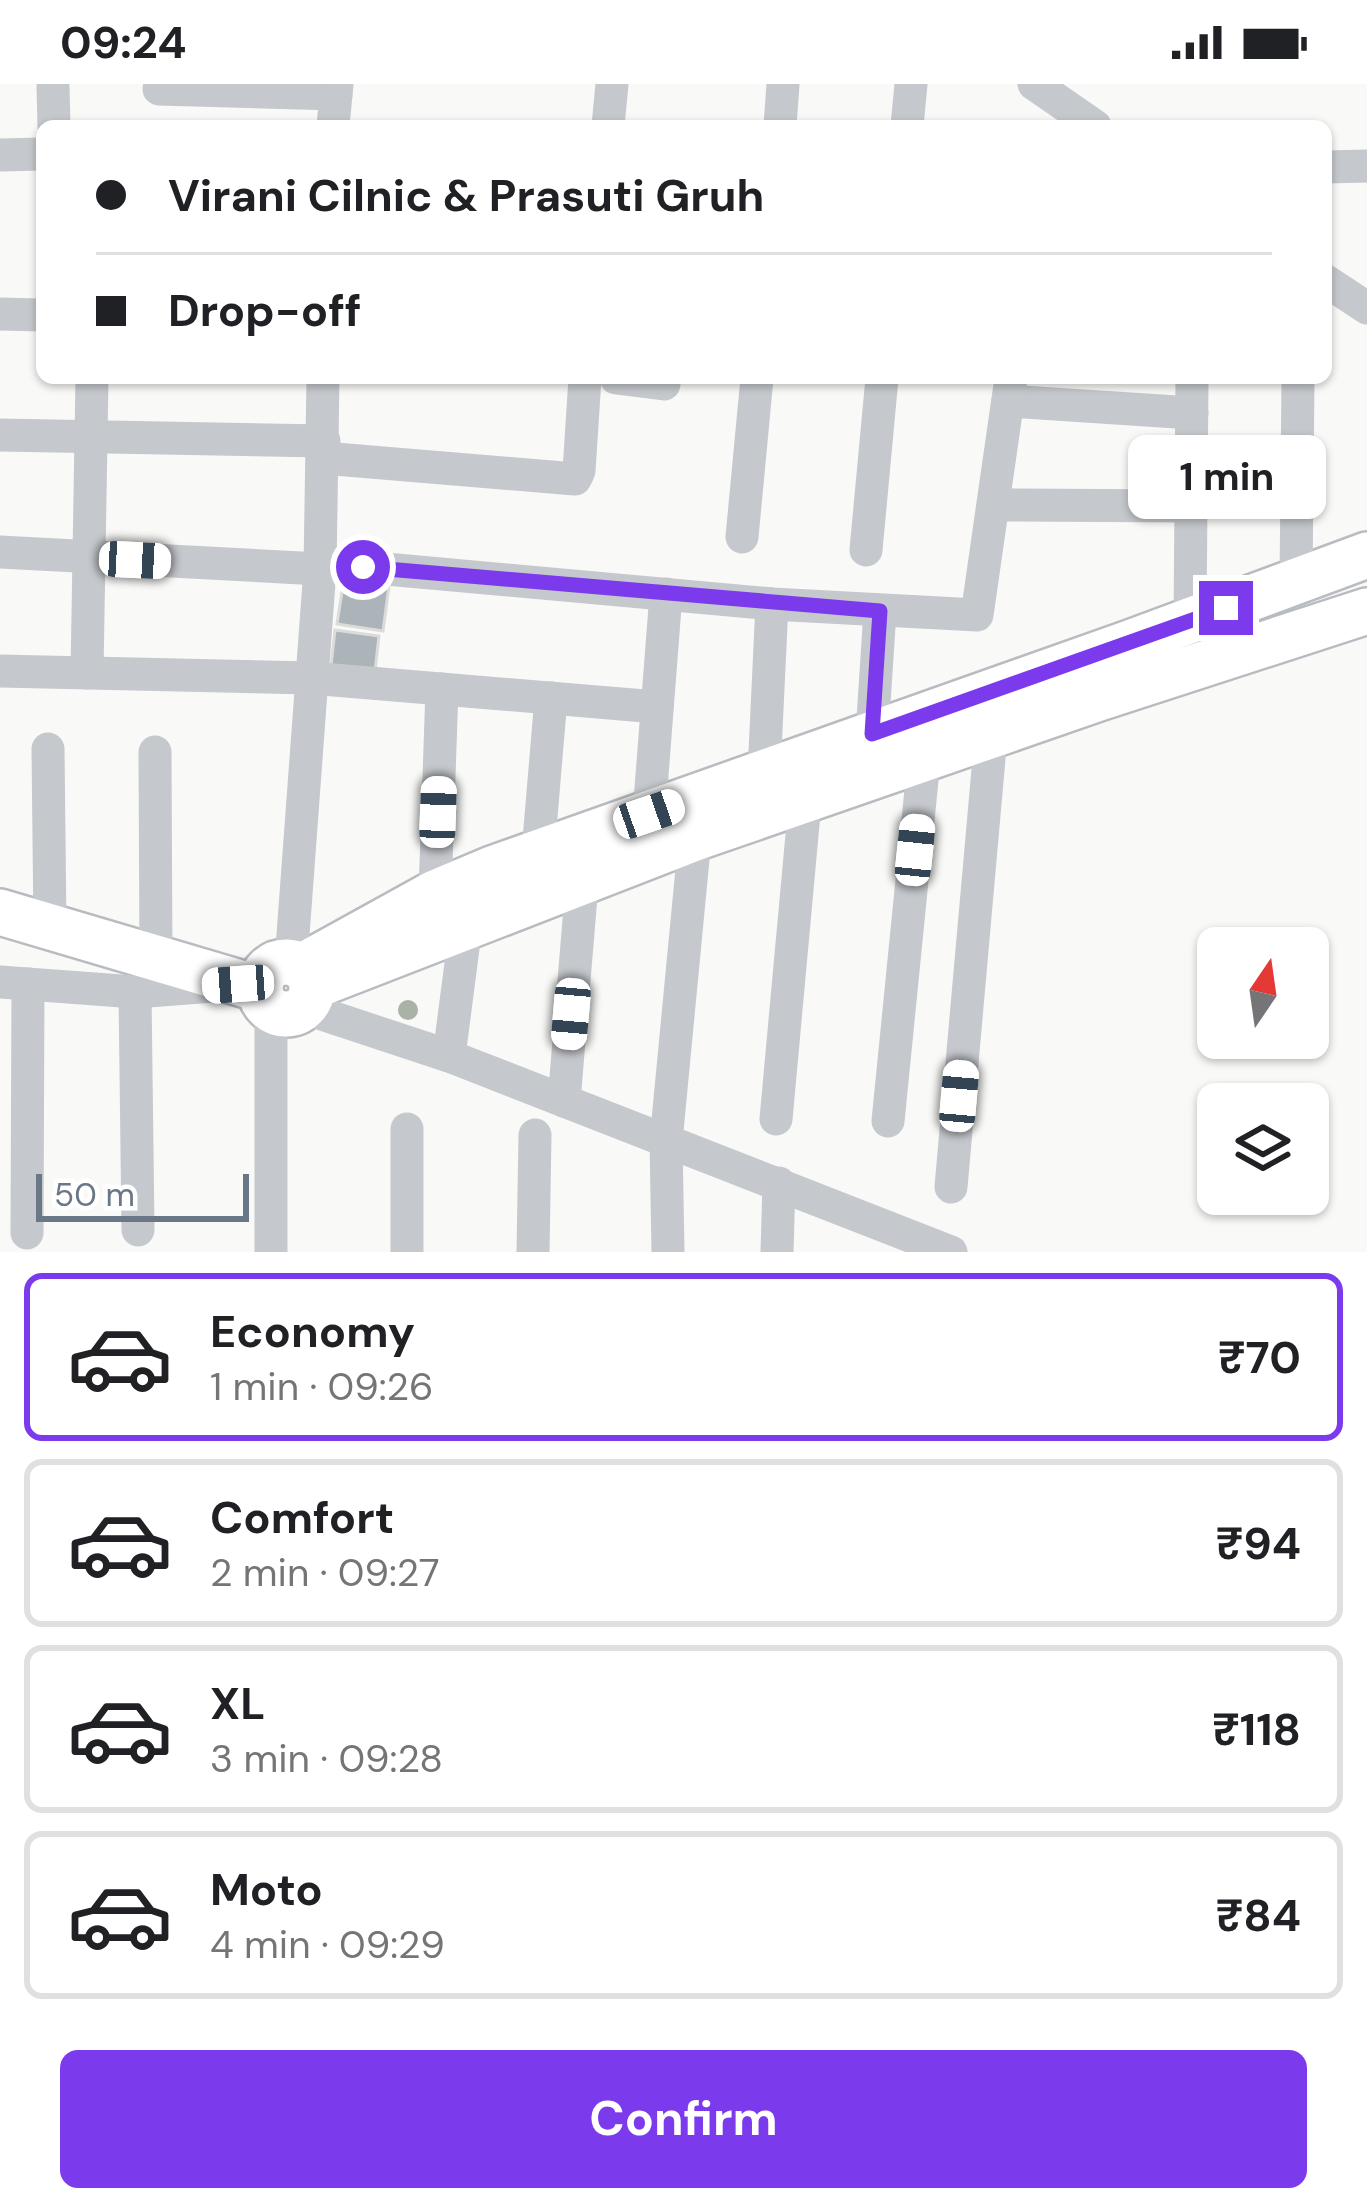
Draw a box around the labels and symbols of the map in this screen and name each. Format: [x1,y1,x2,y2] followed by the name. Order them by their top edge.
[1127,434,1325,518] callout: 1 min
[98,540,172,580] car
[336,540,390,594] route start
[1199,581,1253,635] route end
[419,775,457,849] car
[609,785,689,843] car
[893,812,937,888] car
[1197,927,1329,1059] north arrow
[201,964,275,1004] car
[550,977,592,1051] car
[938,1059,980,1133] car
[36,1168,249,1221] scale bar

